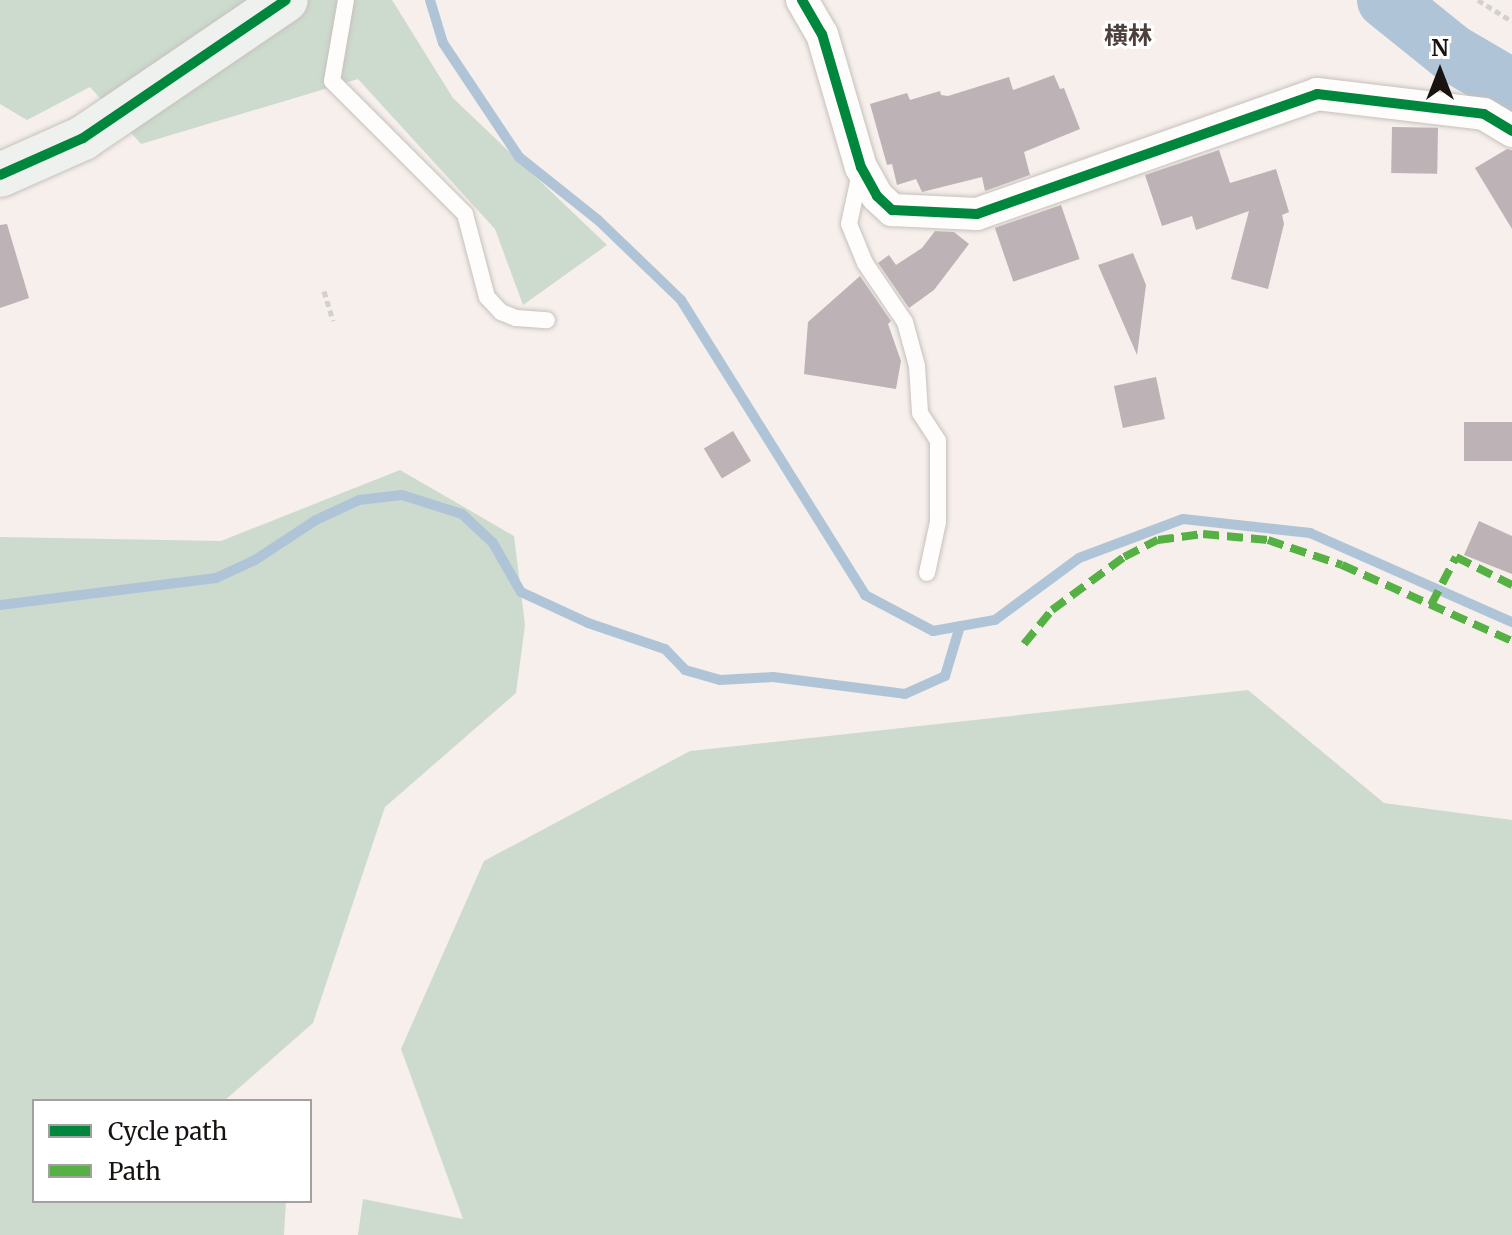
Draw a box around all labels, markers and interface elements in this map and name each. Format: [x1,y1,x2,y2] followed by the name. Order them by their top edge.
[1104,22,1152,50] district label: 横林
[1400,32,1480,112] north arrow
[1431,34,1449,62] text: N
[32,1099,312,1203] legend
[108,1116,227,1147] text: Cycle path
[108,1156,161,1187] text: Path

